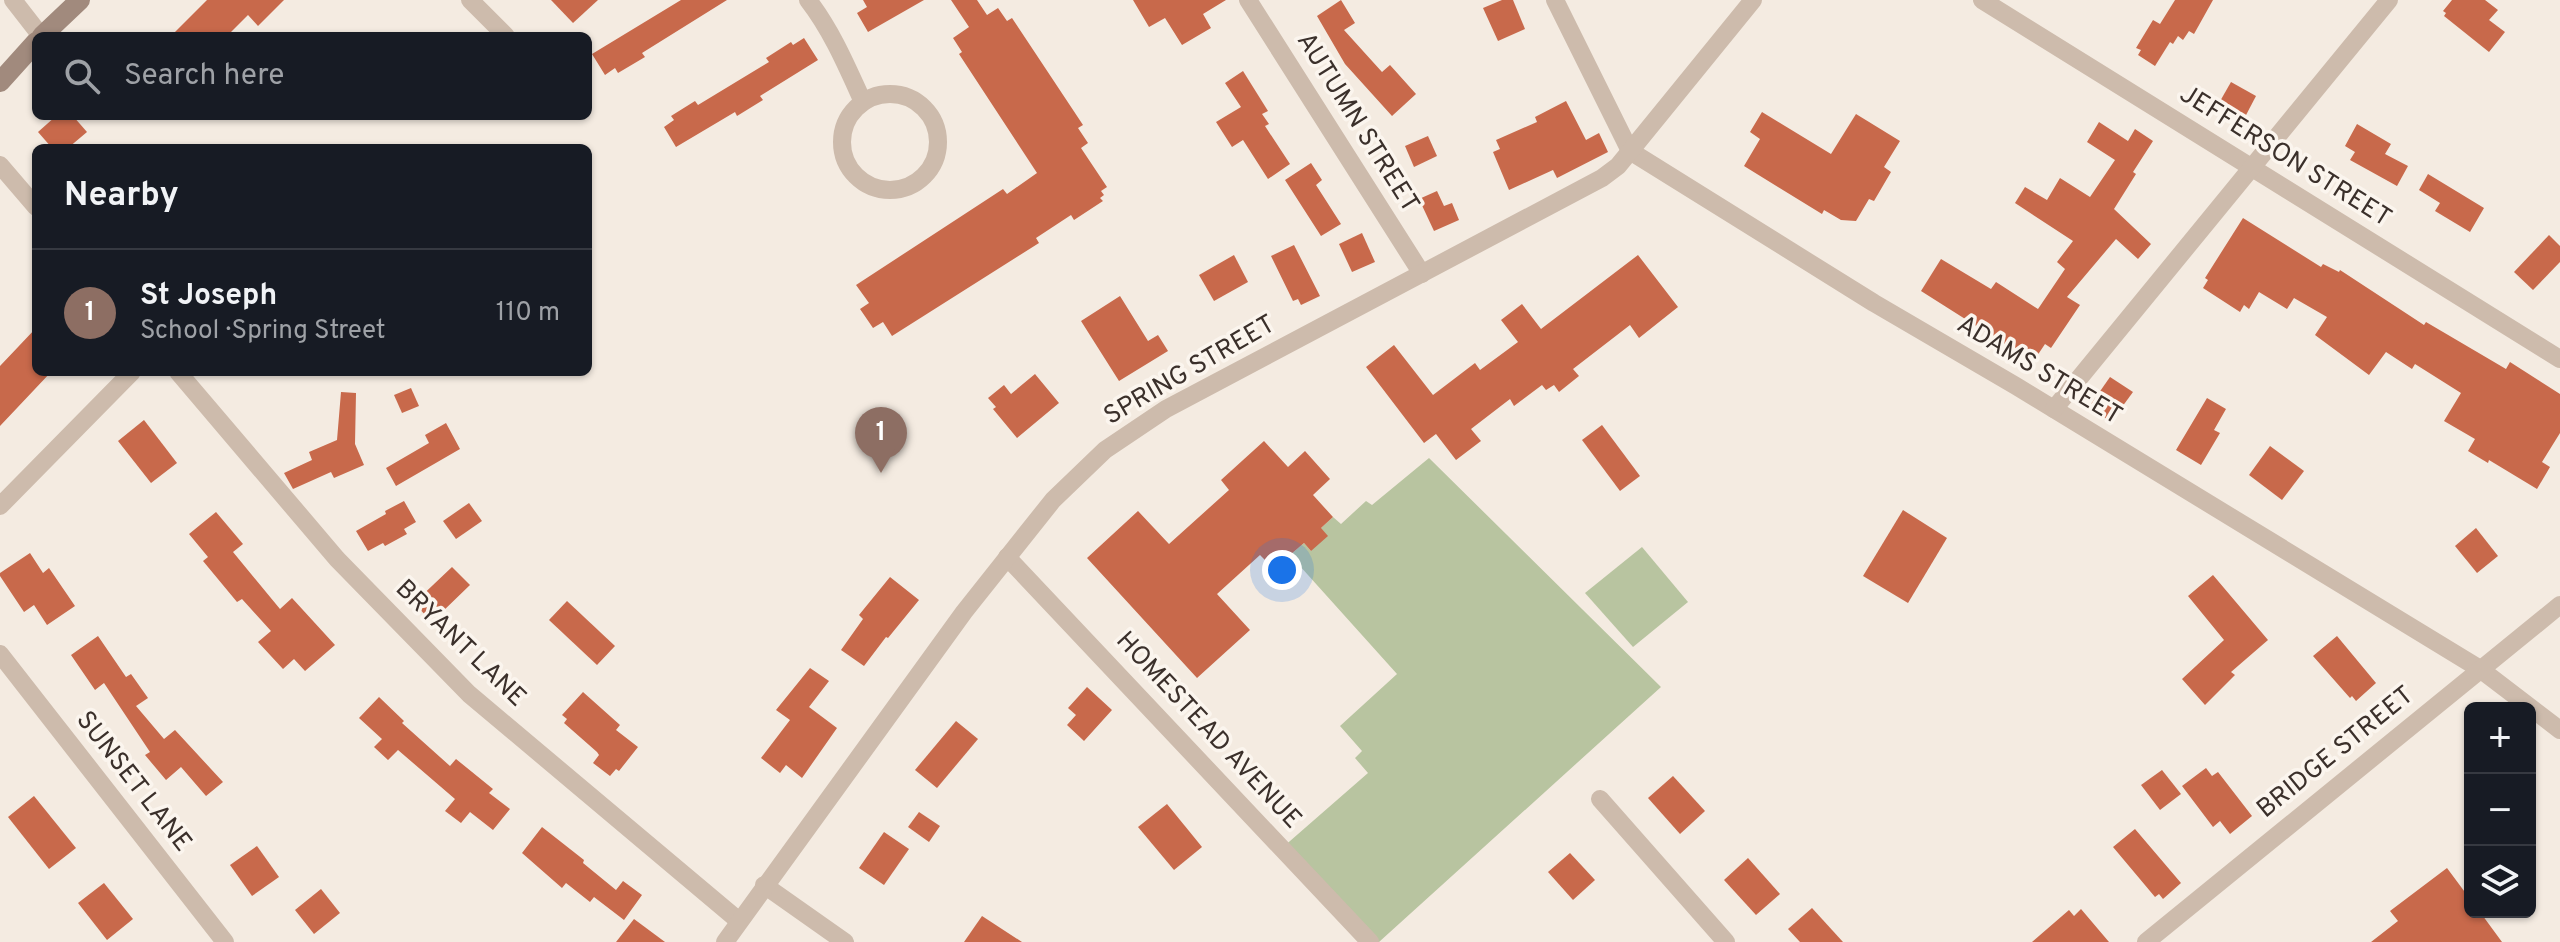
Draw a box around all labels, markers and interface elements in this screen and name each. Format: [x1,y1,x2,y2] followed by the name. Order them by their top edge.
[1288,27,1426,219] street label: AUTUMN STREET
[32,32,592,120] search box
[60,54,104,98] icon: search
[124,58,284,95] text: Search here
[2173,78,2397,236] street label: JEFFERSON STREET
[64,175,179,218] text: Nearby
[140,278,277,315] text: St Joseph
[85,297,95,330] text: 1
[496,297,560,330] text: 110 m
[1098,309,1282,433] street label: SPRING STREET
[1950,309,2128,433] street label: ADAMS STREET
[140,315,386,348] text: School · Spring Street
[855,407,907,473] pin: 1
[1262,550,1302,590] your location
[387,573,533,715] street label: BRYANT LANE
[1108,625,1308,837] street label: HOMESTEAD AVENUE
[2251,680,2421,826] street label: BRIDGE STREET
[2464,702,2536,918] map controls
[2464,702,2536,774] button: +
[68,705,198,859] street label: SUNSET LANE
[2464,774,2536,846] button: −
[2464,846,2536,918] button: layers

